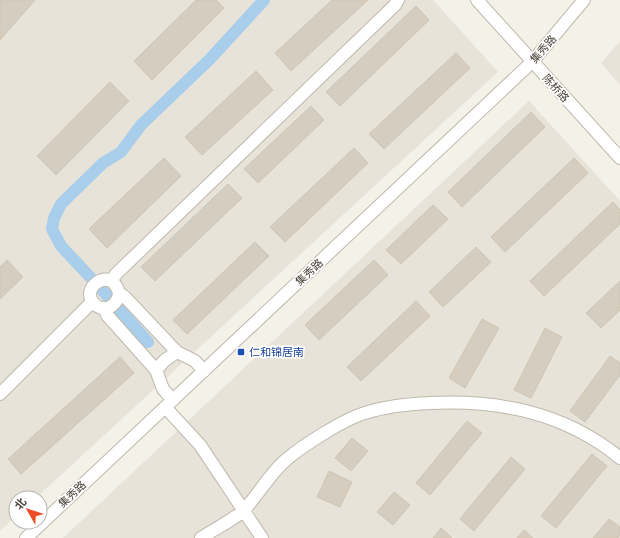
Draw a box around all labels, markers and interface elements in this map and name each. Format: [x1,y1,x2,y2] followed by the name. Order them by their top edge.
[528,33,559,66] street label: 集秀路
[540,72,571,105] street label: 陈桥路
[293,256,326,288] street label: 集秀路
[249,346,304,359] place label: 仁和锦居南
[236,347,246,357] marker: 仁和锦居南
[56,478,89,510] street label: 集秀路
[8,490,48,530] north arrow
[12,496,29,512] text: 北

